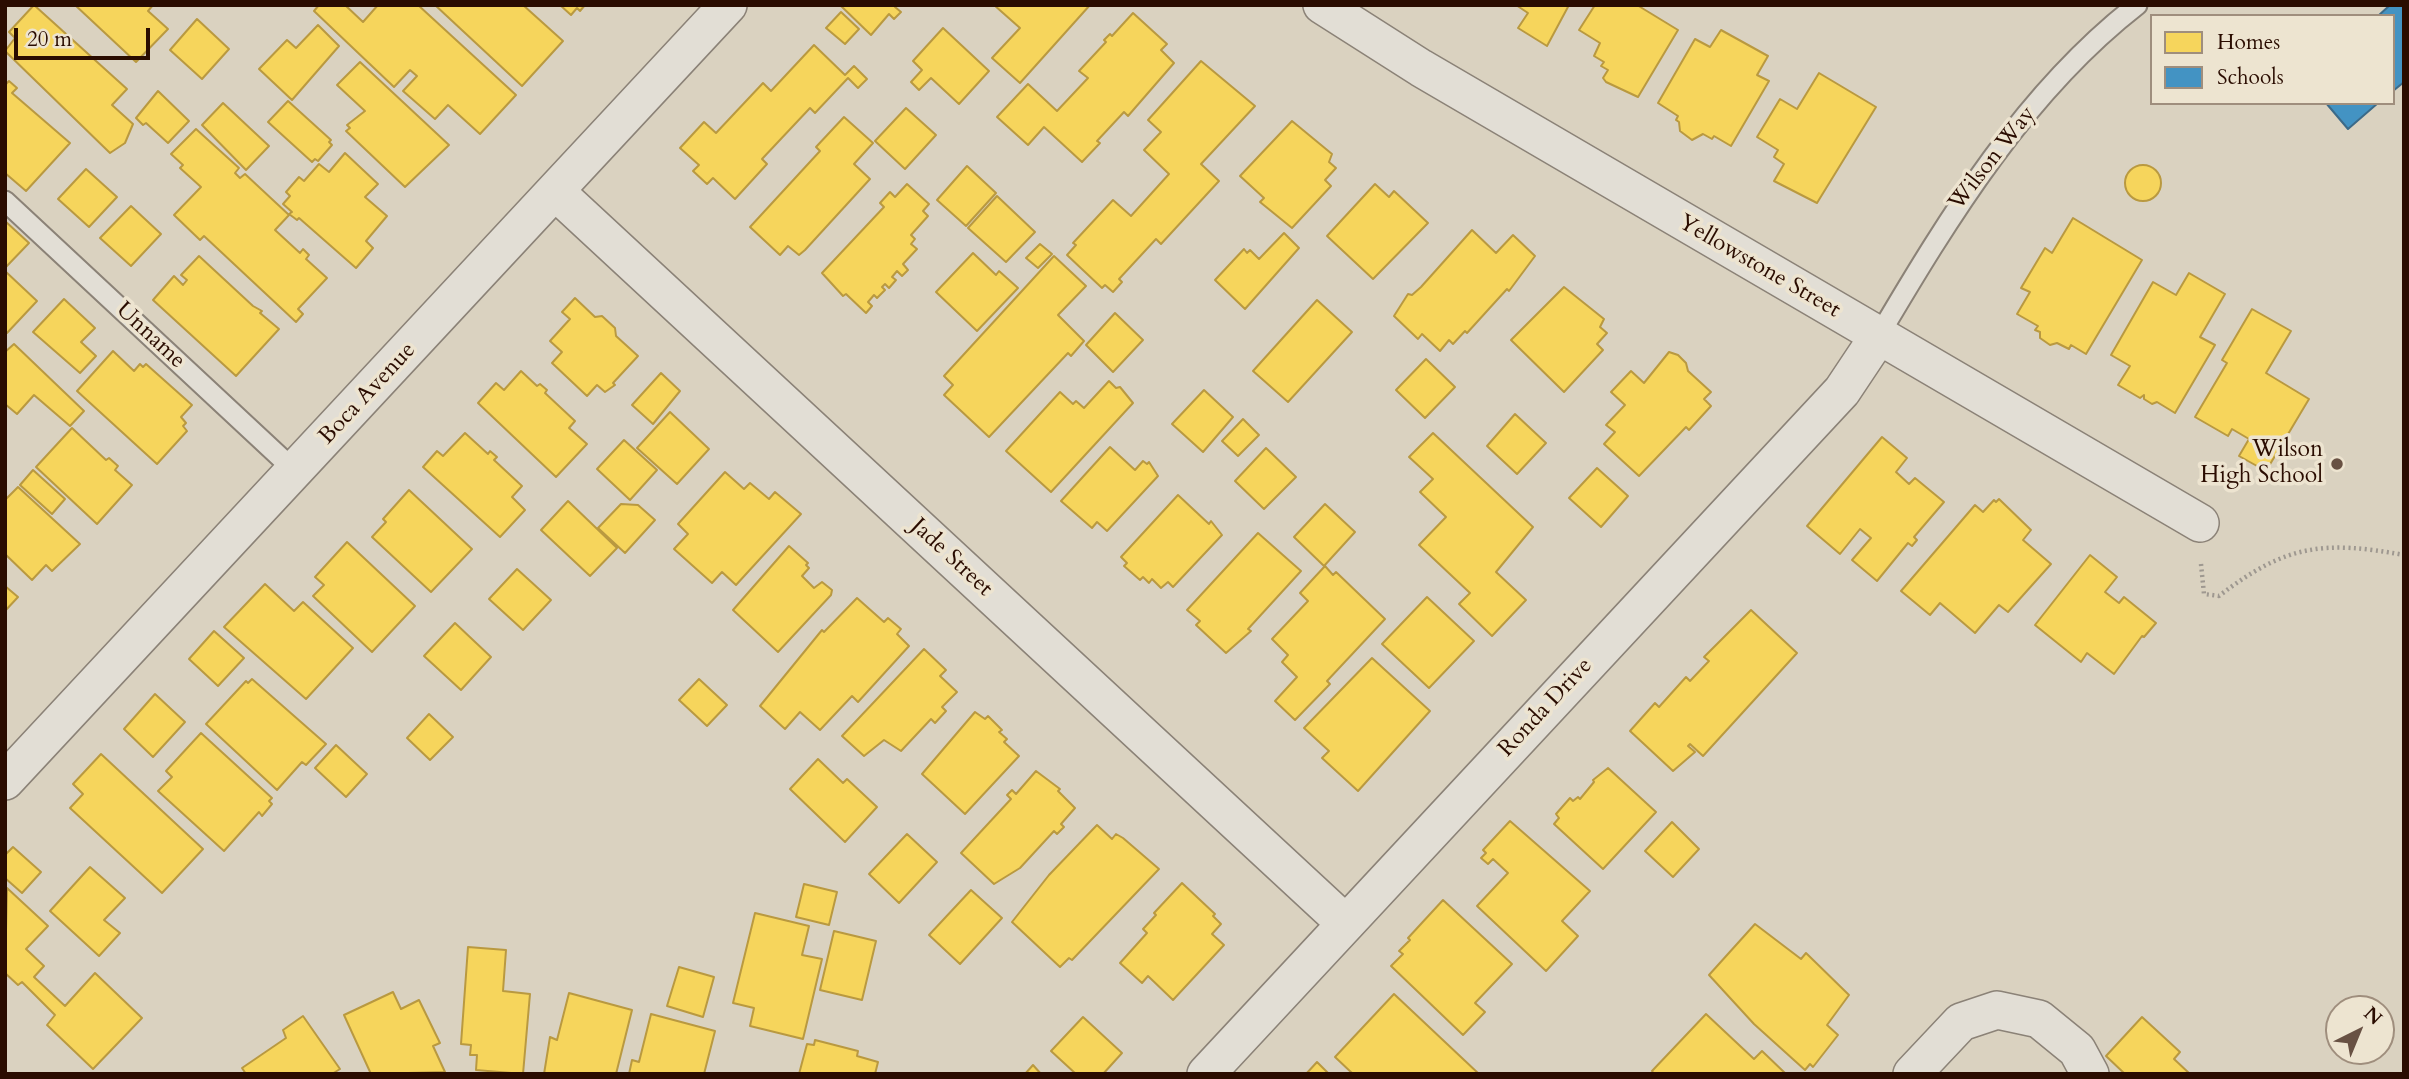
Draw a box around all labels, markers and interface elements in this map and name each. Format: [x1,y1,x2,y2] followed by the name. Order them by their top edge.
[18,14,154,58] scale bar
[2150,14,2395,105] legend
[27,25,72,54] text: 20 m
[2217,28,2280,57] text: Homes
[2217,63,2284,92] text: Schools
[1944,101,2042,217] street label: Wilson Way
[1673,209,1845,325] street label: Yellowstone Street
[110,297,190,375] street label: Unname
[314,337,422,451] street label: Boca Avenue
[2200,437,2323,491] place label: Wilson High School
[2329,456,2345,472] marker: Wilson High School
[904,513,998,603] street label: Jade Street
[1493,653,1599,763] street label: Ronda Drive
[2325,995,2395,1065] north arrow
[2358,1001,2388,1031] text: N

